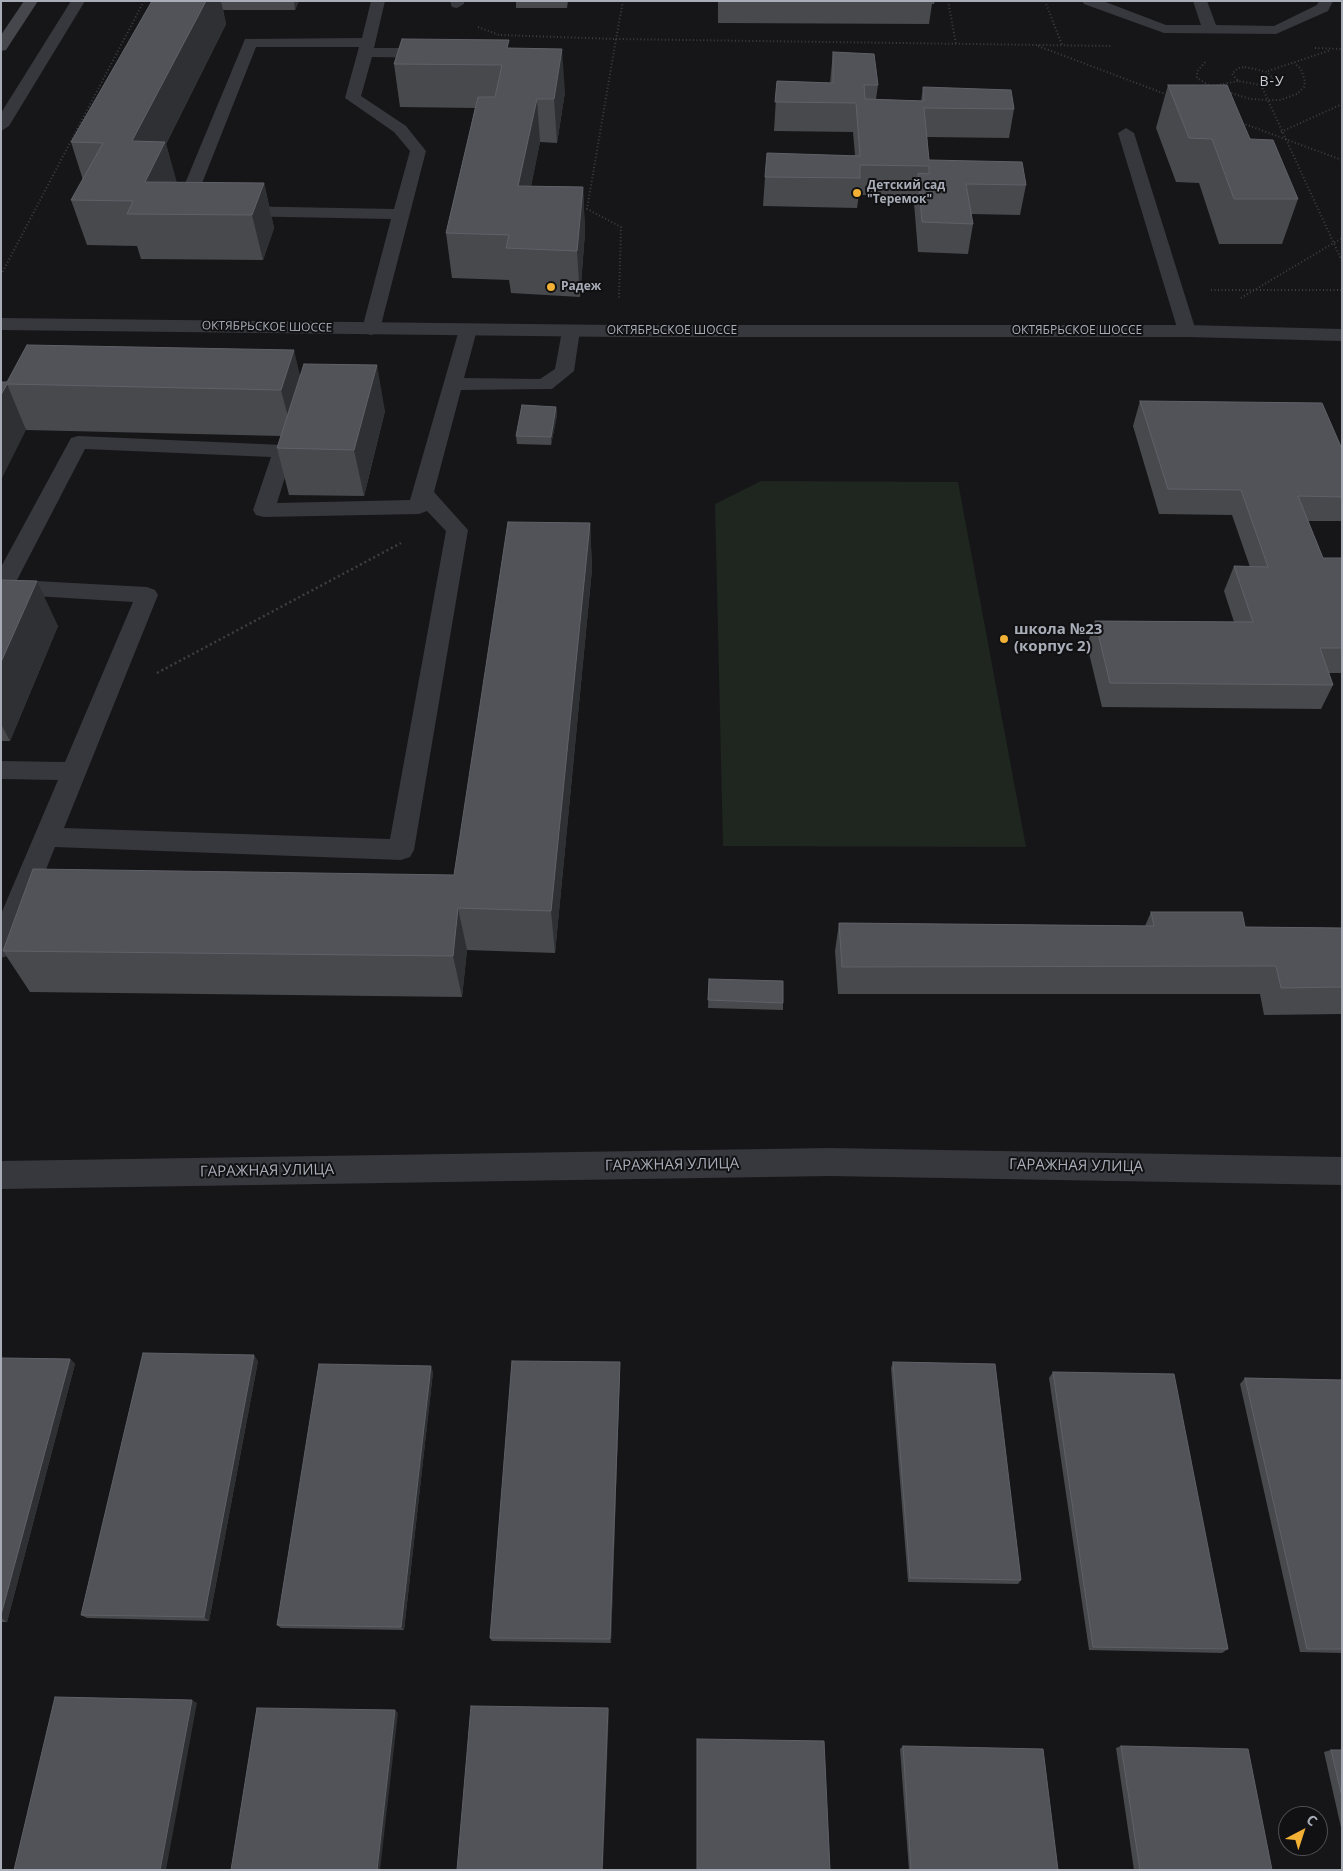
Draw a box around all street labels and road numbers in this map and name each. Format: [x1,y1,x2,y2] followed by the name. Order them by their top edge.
[202,319,332,335] street label: ОКТЯБРЬСКОЕ ШОССЕ
[607,324,737,338] street label: ОКТЯБРЬСКОЕ ШОССЕ
[1012,324,1142,338] street label: ОКТЯБРЬСКОЕ ШОССЕ
[605,1155,739,1175] street label: ГАРАЖНАЯ УЛИЦА
[1009,1156,1143,1176] street label: ГАРАЖНАЯ УЛИЦА
[200,1161,334,1181] street label: ГАРАЖНАЯ УЛИЦА

